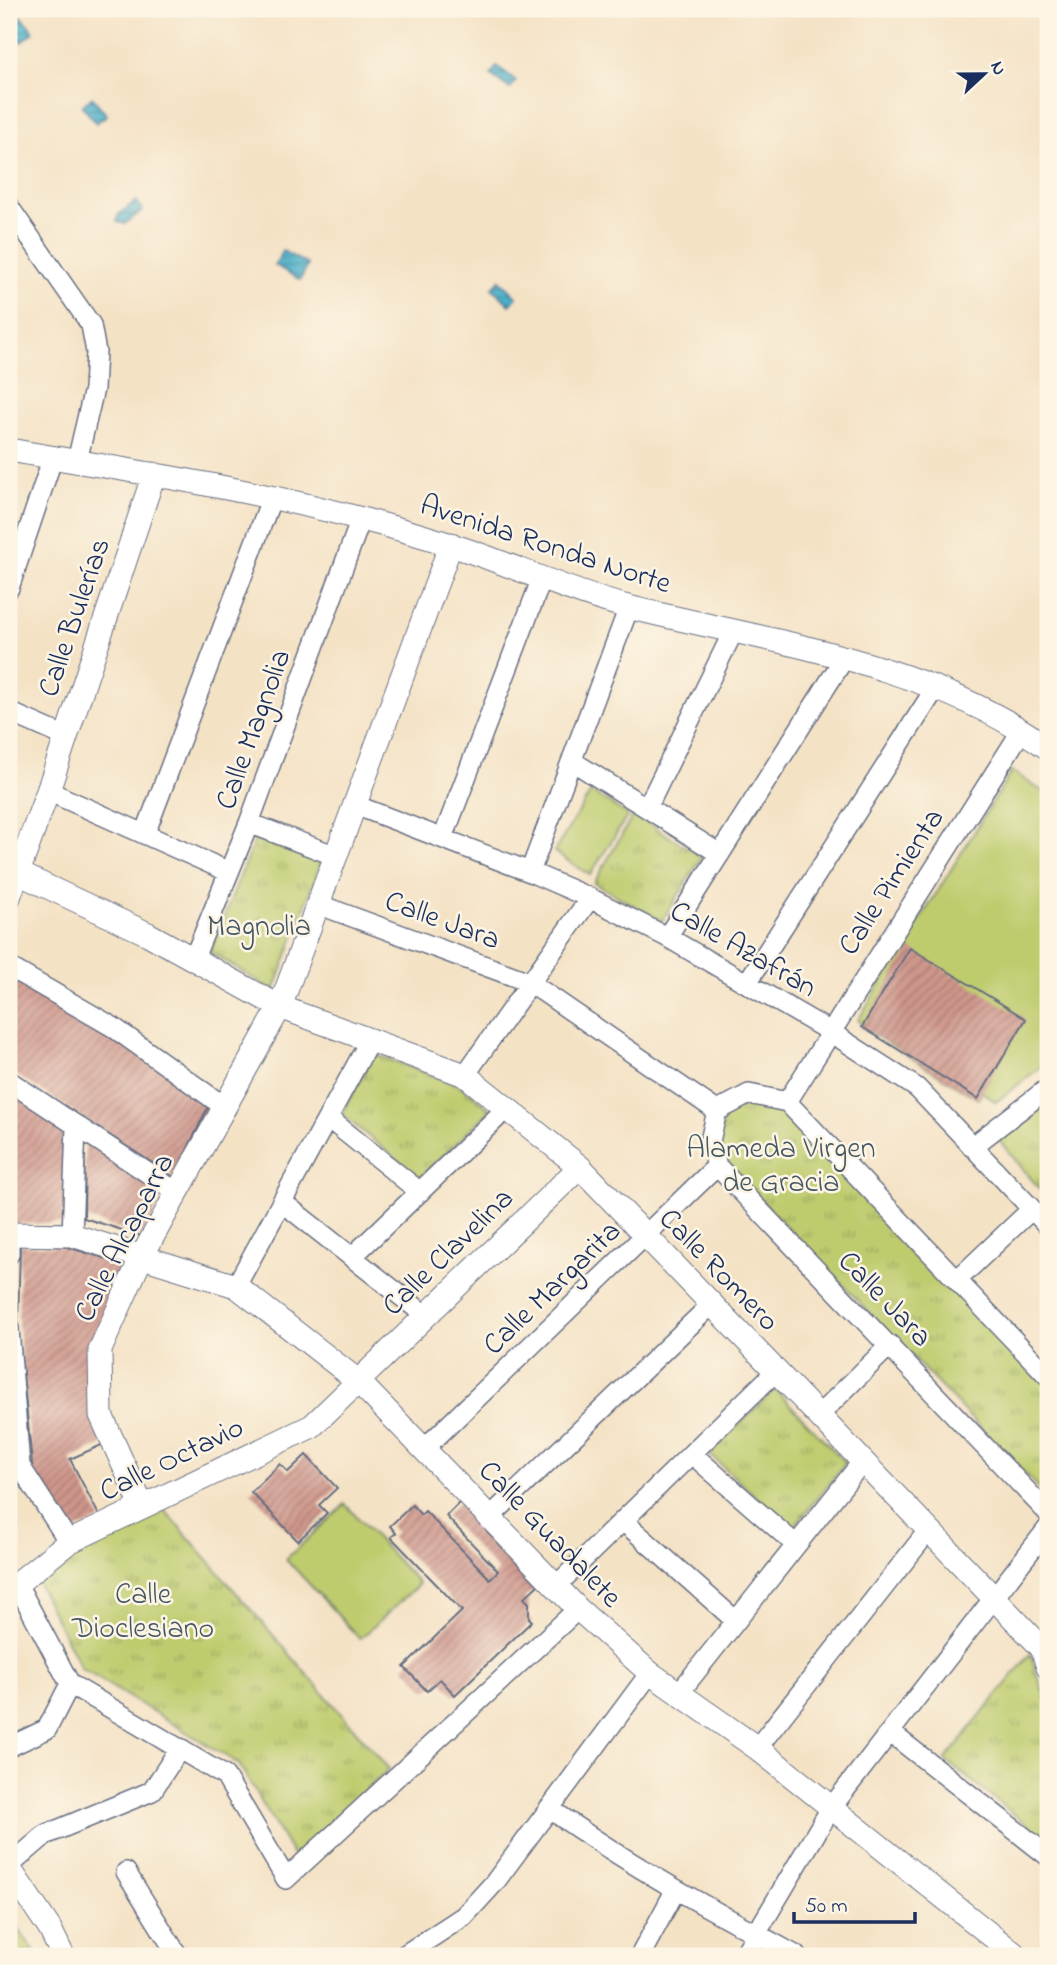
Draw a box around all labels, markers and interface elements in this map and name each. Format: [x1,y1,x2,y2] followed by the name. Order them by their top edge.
[948,38,1018,108] north arrow
[983,58,1012,80] text: N
[414,485,677,607] street label: Avenida Ronda Norte
[28,533,124,703] street label: Calle Bulerías
[205,644,304,816] street label: Calle Magnolia
[828,800,957,965] street label: Calle Pimienta
[378,881,506,963] street label: Calle Jara
[661,891,824,1010] street label: Calle Azafrán
[207,906,311,950] park label: Magnolia
[686,1128,876,1206] park label: Alameda Virgen de Gracia
[64,1146,187,1330] street label: Calle Alcaparra
[373,1179,525,1328] street label: Calle Clavelina
[647,1199,788,1343] street label: Calle Romero
[474,1211,632,1367] street label: Calle Margarita
[826,1242,941,1359] street label: Calle Jara
[93,1407,252,1515] street label: Calle Octavio
[467,1451,631,1619] street label: Calle Guadalete
[71,1574,214,1652] park label: Calle Dioclesiano
[794,1881,915,1925] scale bar
[805,1892,848,1922] text: 50 m

